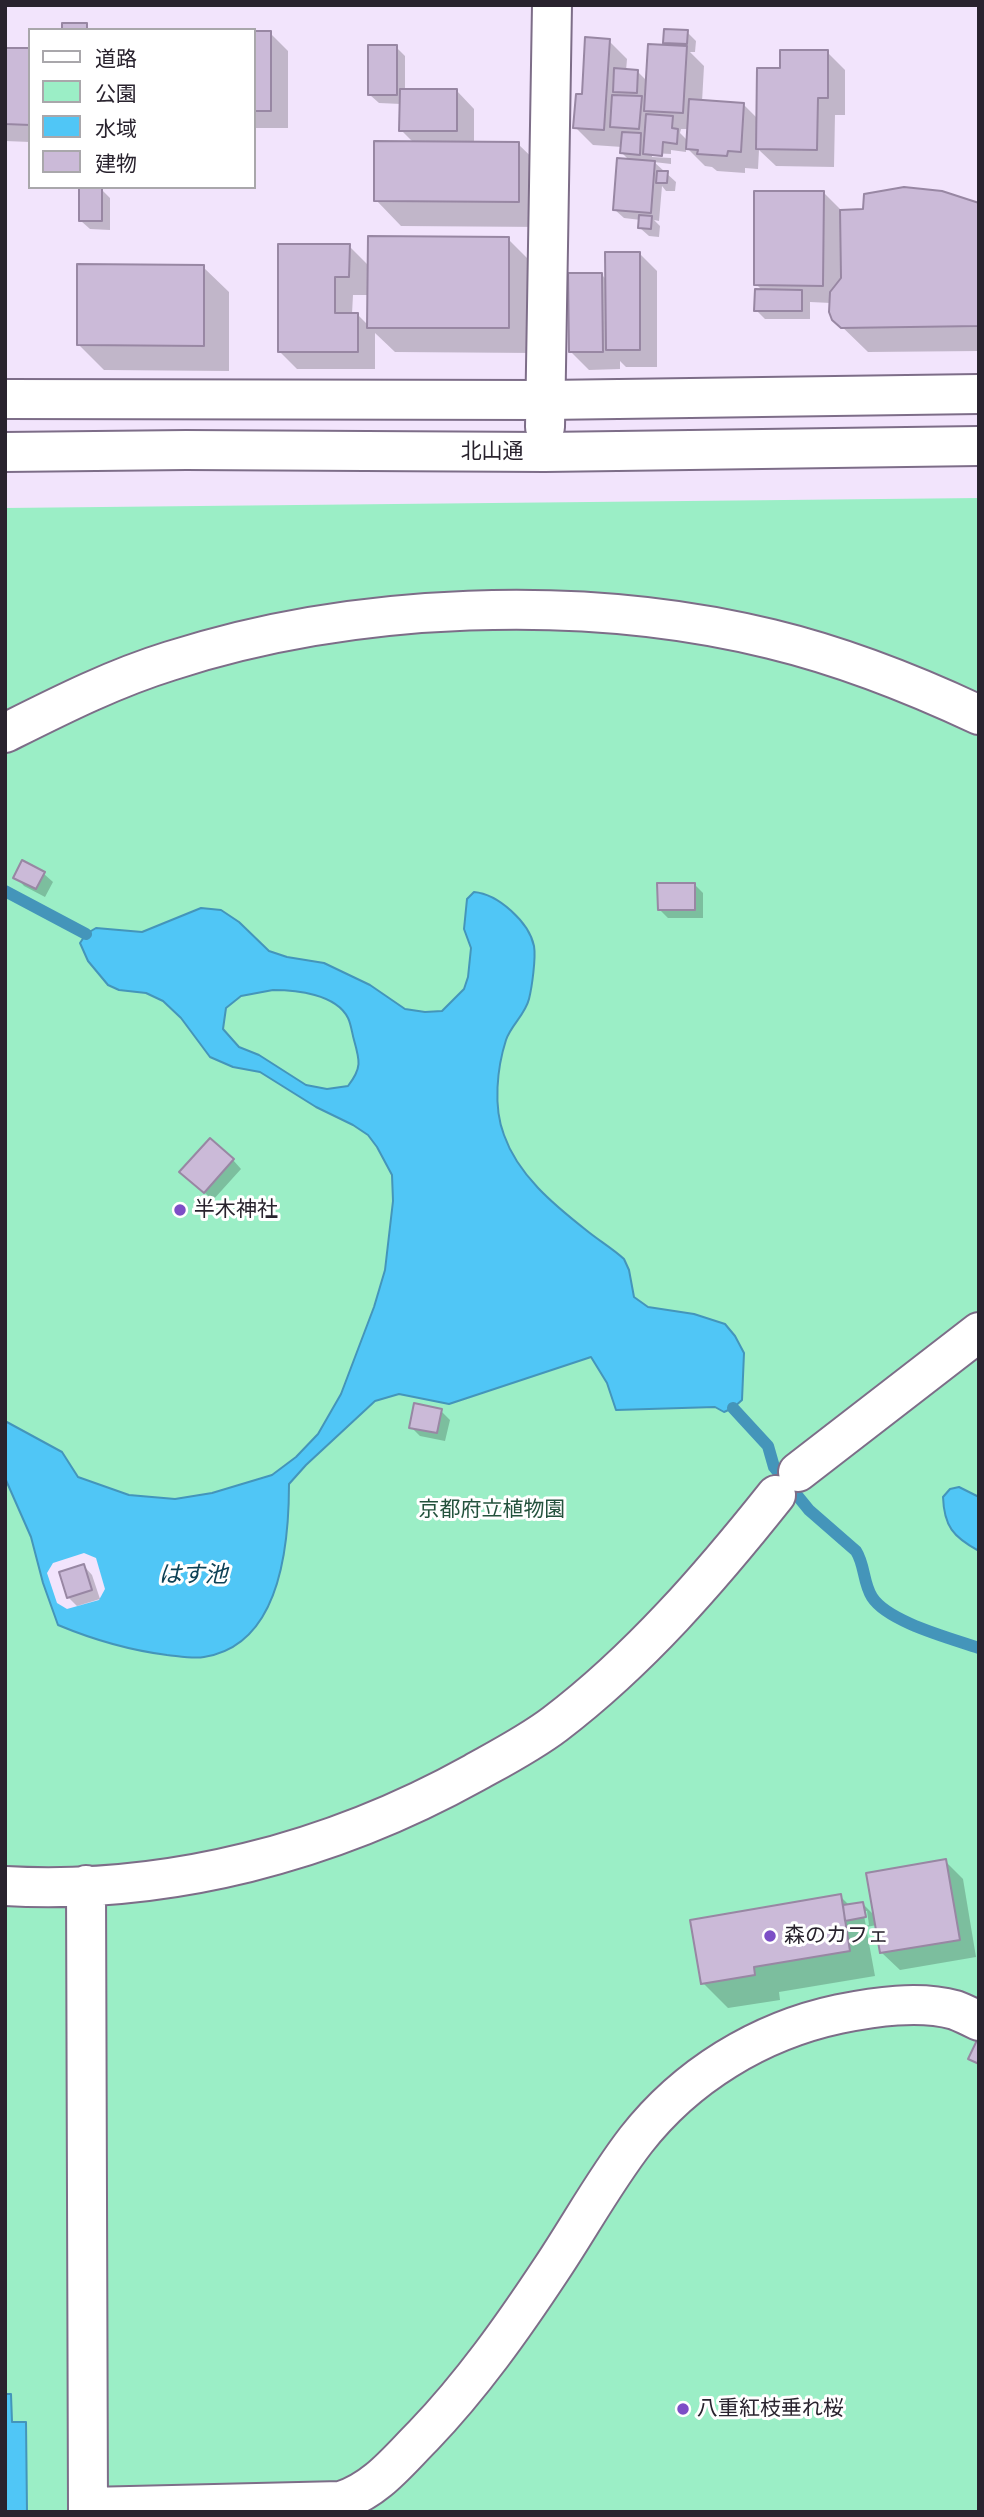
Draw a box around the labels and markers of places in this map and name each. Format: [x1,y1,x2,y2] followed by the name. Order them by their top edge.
[194,1197,278,1223] place label: 半木神社
[172,1202,188,1218] marker: 半木神社
[784,1923,889,1949] place label: 森のカフェ
[762,1928,778,1944] marker: 森のカフェ
[697,2396,844,2422] place label: 八重紅枝垂れ桜
[675,2401,691,2417] marker: 八重紅枝垂れ桜

